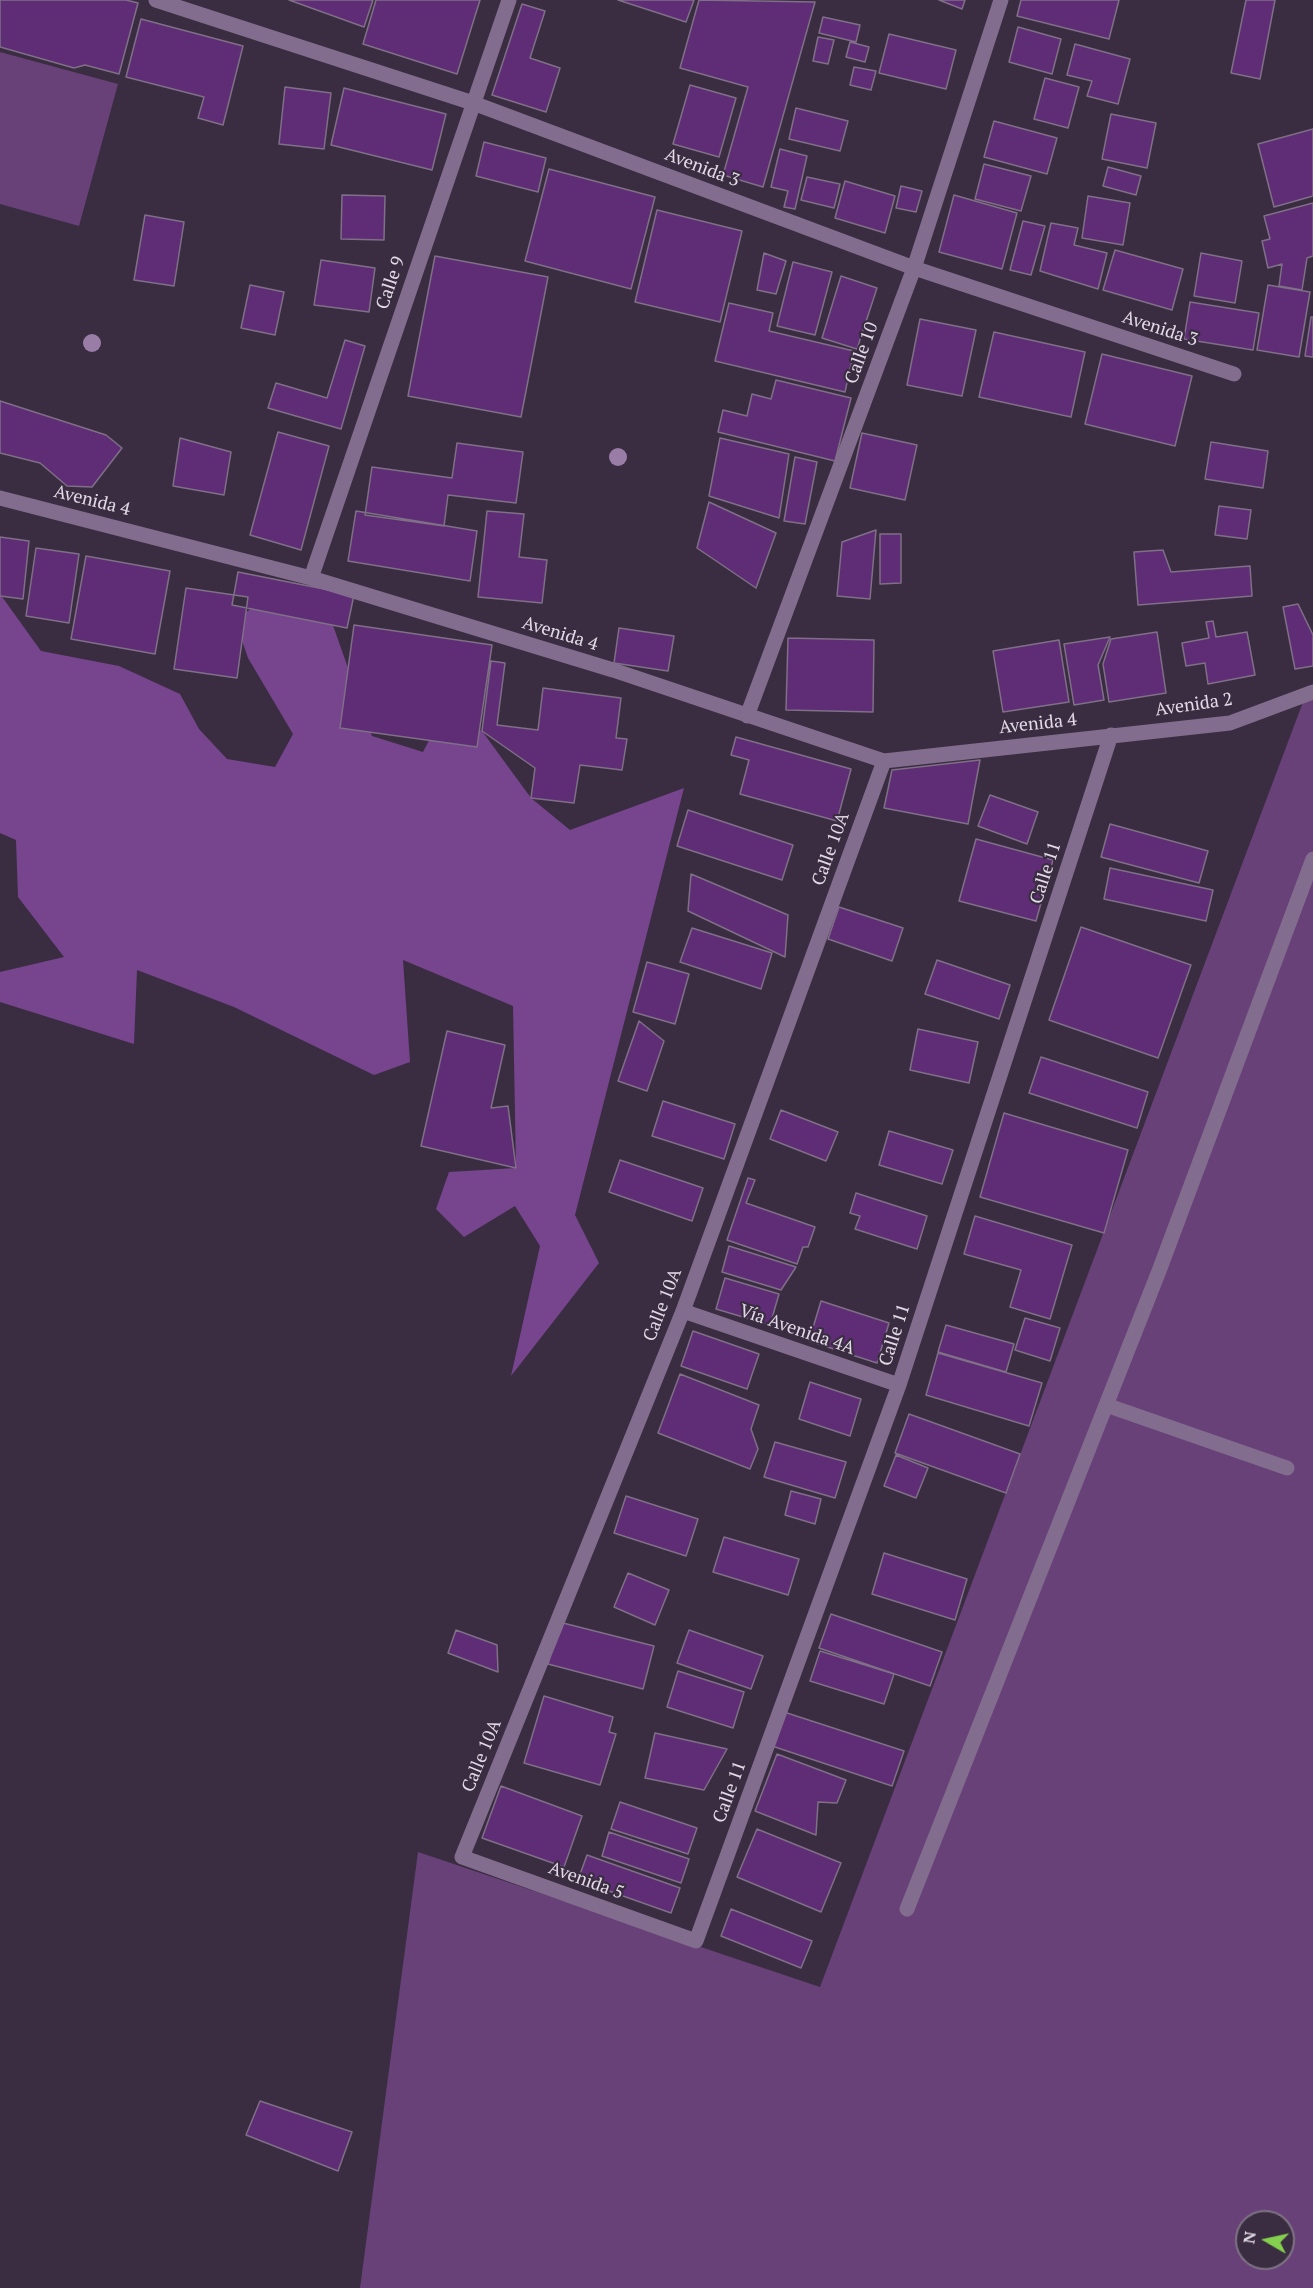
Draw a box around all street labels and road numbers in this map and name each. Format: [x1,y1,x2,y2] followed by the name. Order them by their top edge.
[662,144,742,192] street label: Avenida 3
[372,254,410,312] street label: Calle 9
[1120,307,1200,351] street label: Avenida 3
[841,319,883,387] street label: Calle 10
[52,481,132,521] street label: Avenida 4
[520,612,600,656] street label: Avenida 4
[1154,689,1234,721] street label: Avenida 2
[998,709,1078,739] street label: Avenida 4
[808,809,854,889] street label: Calle 10A
[1026,839,1066,907] street label: Calle 11
[639,1265,687,1345] street label: Calle 10A
[736,1300,858,1360] street label: Vía Avenida 4A
[875,1301,915,1369] street label: Calle 11
[458,1717,506,1795] street label: Calle 10A
[709,1758,751,1826] street label: Calle 11
[546,1858,626,1904] street label: Avenida 5

